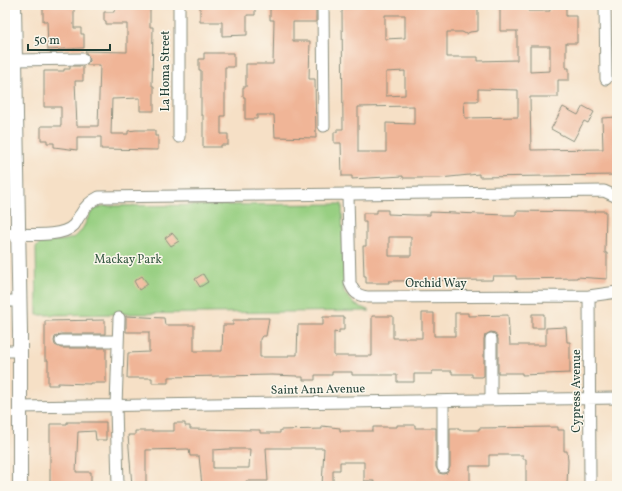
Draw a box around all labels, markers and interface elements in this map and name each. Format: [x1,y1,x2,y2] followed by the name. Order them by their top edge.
[28,26,110,52] scale bar
[158,31,174,111] street label: La Homa Street
[34,33,60,49] text: 50 m
[94,252,162,268] park label: Mackay Park
[405,276,467,292] street label: Orchid Way
[569,349,585,433] street label: Cypress Avenue
[271,381,366,399] street label: Saint Ann Avenue

